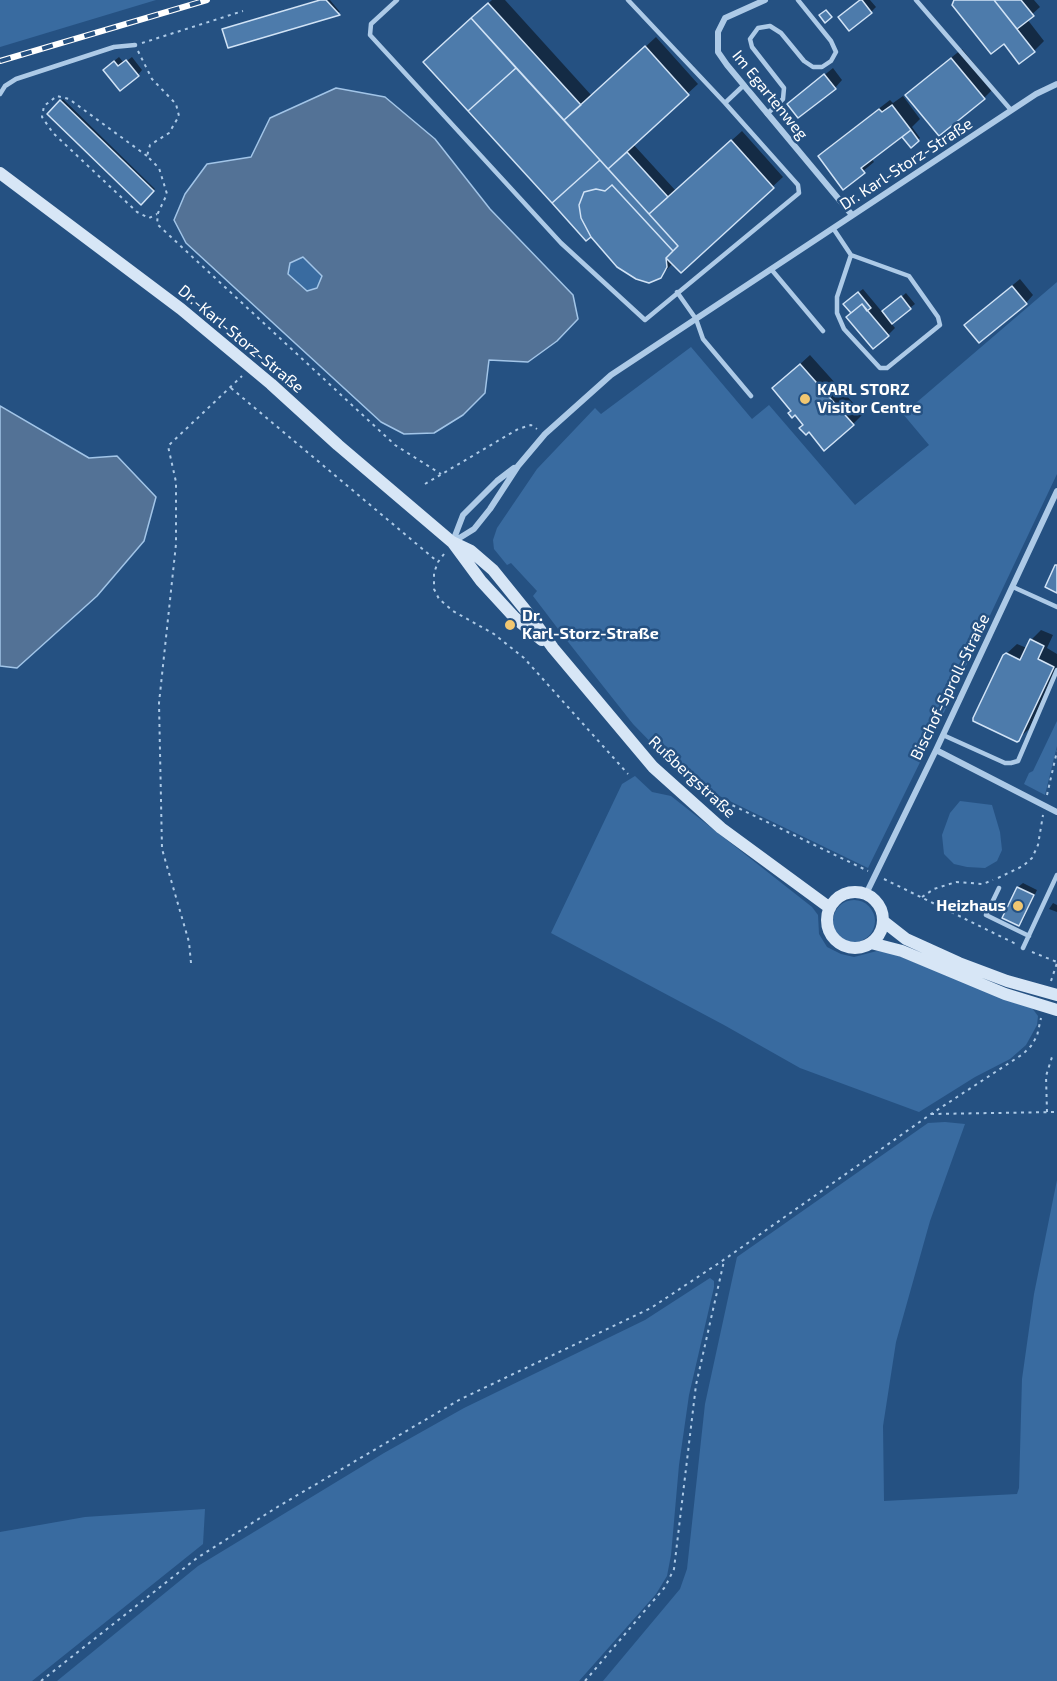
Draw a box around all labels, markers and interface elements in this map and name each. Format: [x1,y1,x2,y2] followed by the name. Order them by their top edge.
[728,46,812,144] street label: Im Egartenweg
[836,114,976,214] street label: Dr. Karl-Storz-Straße
[174,281,308,397] street label: Dr.-Karl-Storz-Straße
[817,380,921,418] place label: KARL STORZ Visitor Centre
[798,392,812,406] marker: KARL STORZ Visitor Centre
[522,606,659,644] place label: Dr. Karl-Storz-Straße
[906,611,994,763] street label: Bischof-Sproll-Straße
[503,618,517,632] marker: Dr. Karl-Storz-Straße
[645,732,739,822] street label: Rußbergstraße
[936,896,1006,916] place label: Heizhaus
[1011,899,1025,913] marker: Heizhaus

